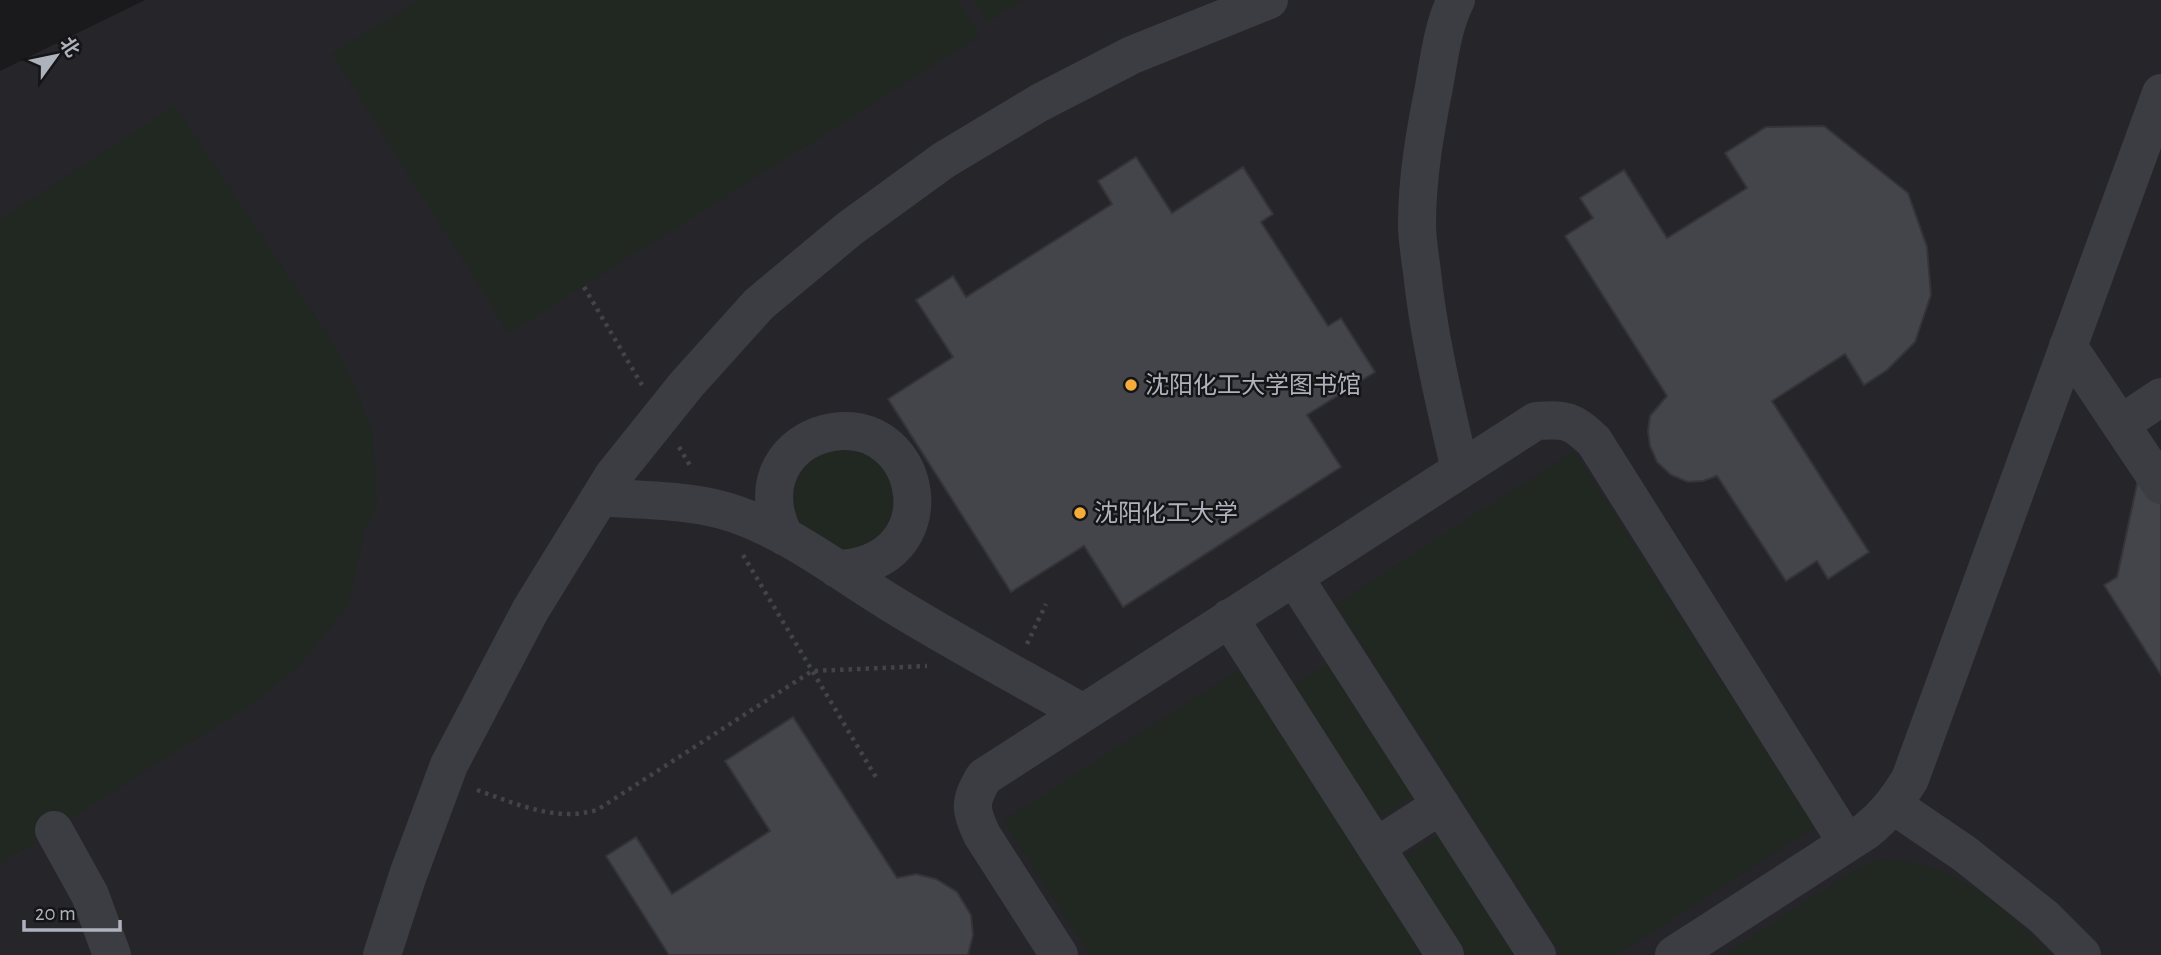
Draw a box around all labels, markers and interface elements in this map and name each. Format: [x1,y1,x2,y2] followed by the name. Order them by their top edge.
[21,21,91,91] north arrow
[56,34,83,61] text: 北
[1145,372,1361,398] place label: 沈阳化工大学图书馆
[1123,377,1139,393] marker: 沈阳化工大学图书馆
[1094,500,1238,526] place label: 沈阳化工大学
[1072,505,1088,521] marker: 沈阳化工大学
[24,888,121,932] scale bar
[35,903,76,924] text: 20 m

